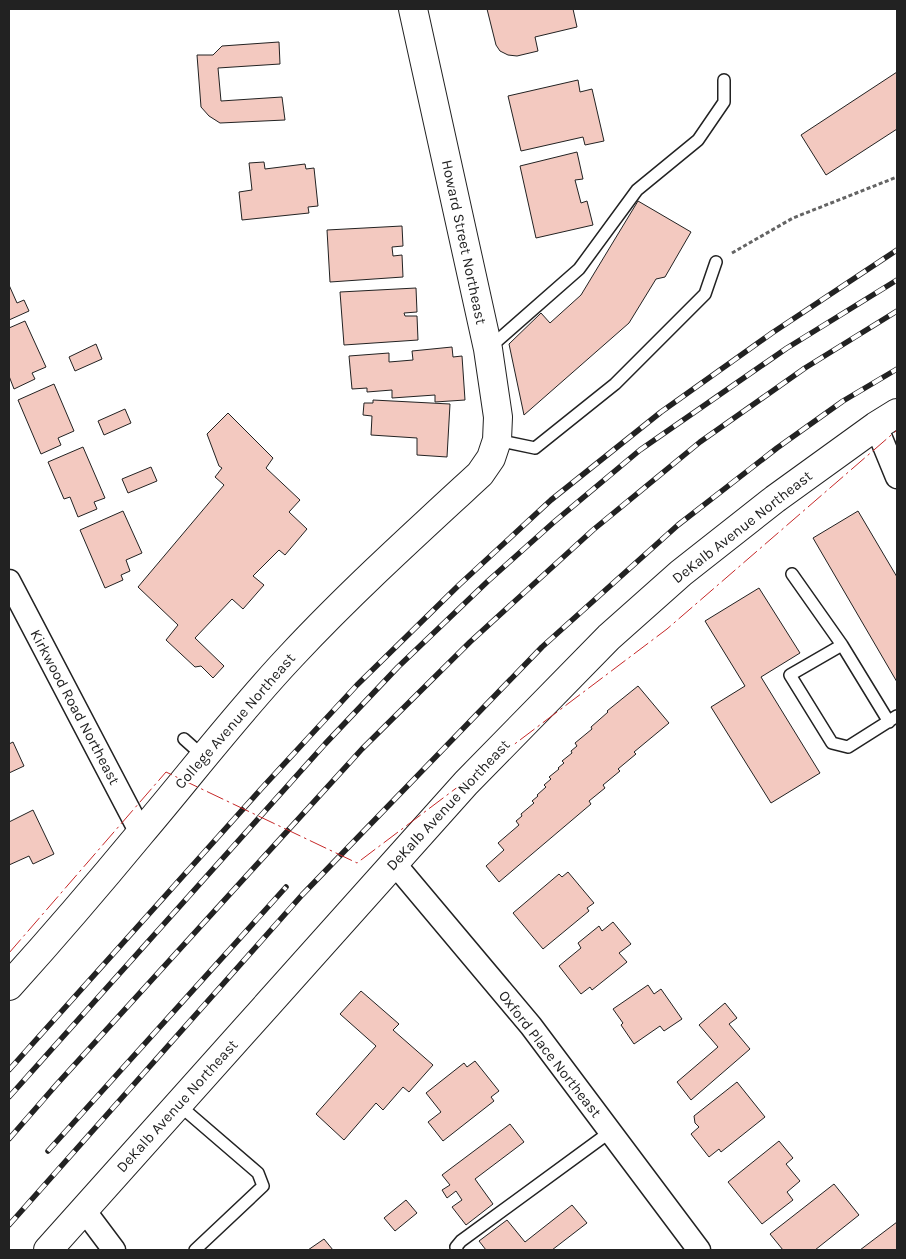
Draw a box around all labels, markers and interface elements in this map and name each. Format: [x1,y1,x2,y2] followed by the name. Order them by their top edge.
[438,158,490,326] street label: Howard Street Northeast
[668,467,816,587] street label: DeKalb Avenue Northeast
[26,626,124,788] street label: Kirkwood Road Northeast
[171,649,299,793] street label: College Avenue Northeast
[383,735,514,874] street label: DeKalb Avenue Northeast
[495,987,605,1121] street label: Oxford Place Northeast
[113,1036,242,1176] street label: DeKalb Avenue Northeast

